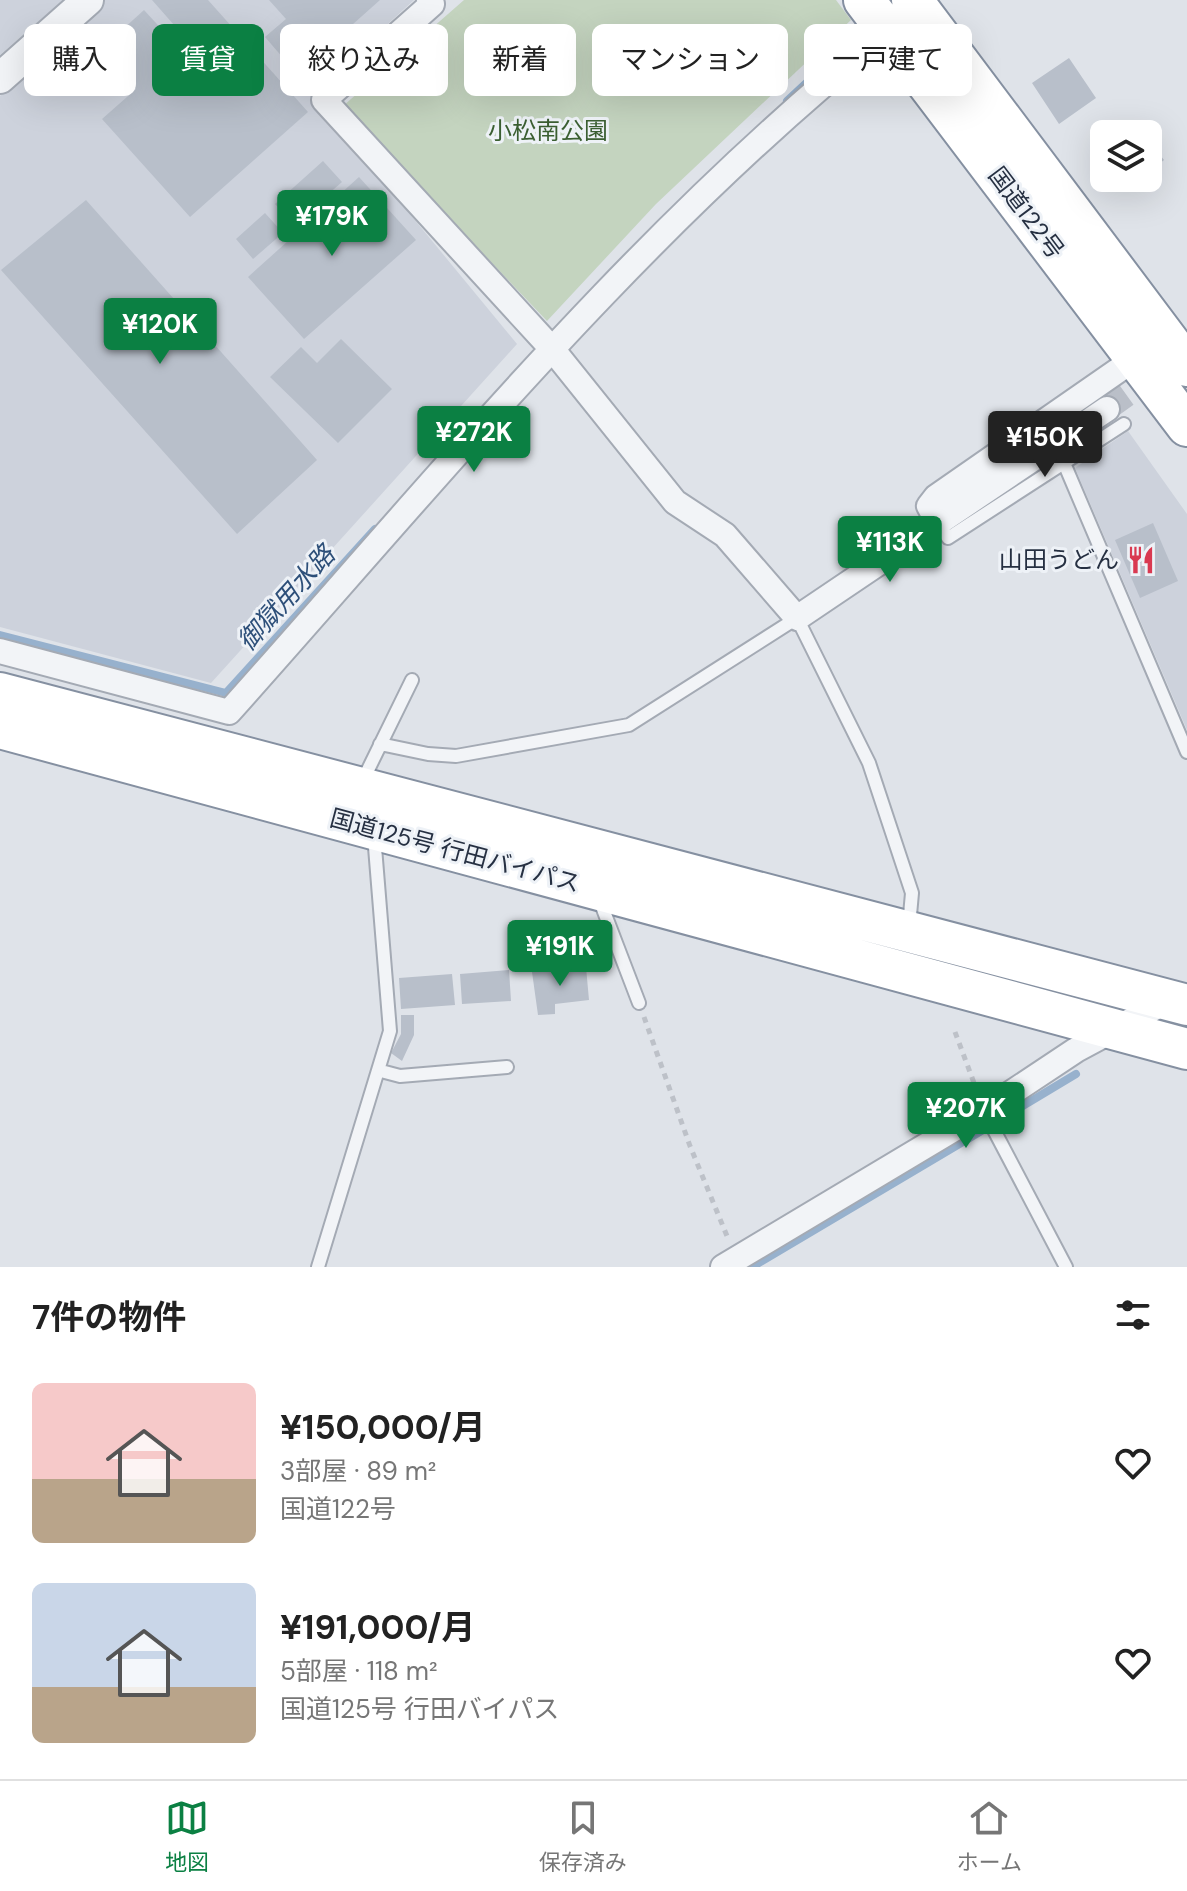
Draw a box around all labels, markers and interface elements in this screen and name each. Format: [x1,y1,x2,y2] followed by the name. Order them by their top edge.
[24,24,136,96] chip: 購入
[152,24,264,96] chip: 賃貸
[280,24,448,96] chip: 絞り込み
[464,24,576,96] chip: 新着
[592,24,788,96] chip: マンション
[804,24,972,96] chip: 一戸建て
[488,115,608,146] park label: 小松南公園
[1090,120,1162,192] map controls
[1090,120,1162,192] button: layers
[982,161,1071,265] street label: 国道122号
[276,190,388,258] pin: ¥179K
[295,199,369,233] text: ¥179K
[104,298,216,366] pin: ¥120K
[122,307,198,341] text: ¥120K
[418,406,530,474] pin: ¥272K
[989,411,1101,479] pin: ¥150K
[435,415,513,449] text: ¥272K
[1006,420,1084,454] text: ¥150K
[834,516,946,584] pin: ¥113K
[856,525,924,559] text: ¥113K
[230,537,343,658] water label: 御獄用水路
[999,544,1119,575] place label: 山田うどん
[1126,545,1156,575] restaurant icon: 山田うどん
[327,802,584,899] street label: 国道125号 行田バイパス
[504,920,616,988] pin: ¥191K
[525,929,595,963] text: ¥191K
[910,1082,1022,1150] pin: ¥207K
[926,1091,1006,1125] text: ¥207K
[1111,1293,1155,1337] icon: filters
[32,1295,186,1340] text: 7件の物件
[280,1405,486,1450] text: ¥150,000/月
[96,1415,192,1511] icon: home
[1111,1441,1155,1485] icon: heart
[280,1454,436,1488] text: 3部屋 · 89 m²
[280,1492,396,1526] text: 国道122号
[280,1605,476,1650] text: ¥191,000/月
[96,1615,192,1711] icon: home
[1111,1641,1155,1685] icon: heart
[280,1654,438,1688] text: 5部屋 · 118 m²
[280,1692,559,1726] text: 国道125号 行田バイパス
[165,1796,209,1877] tab: 地図
[539,1796,627,1877] tab: 保存済み
[957,1796,1022,1877] tab: ホーム

